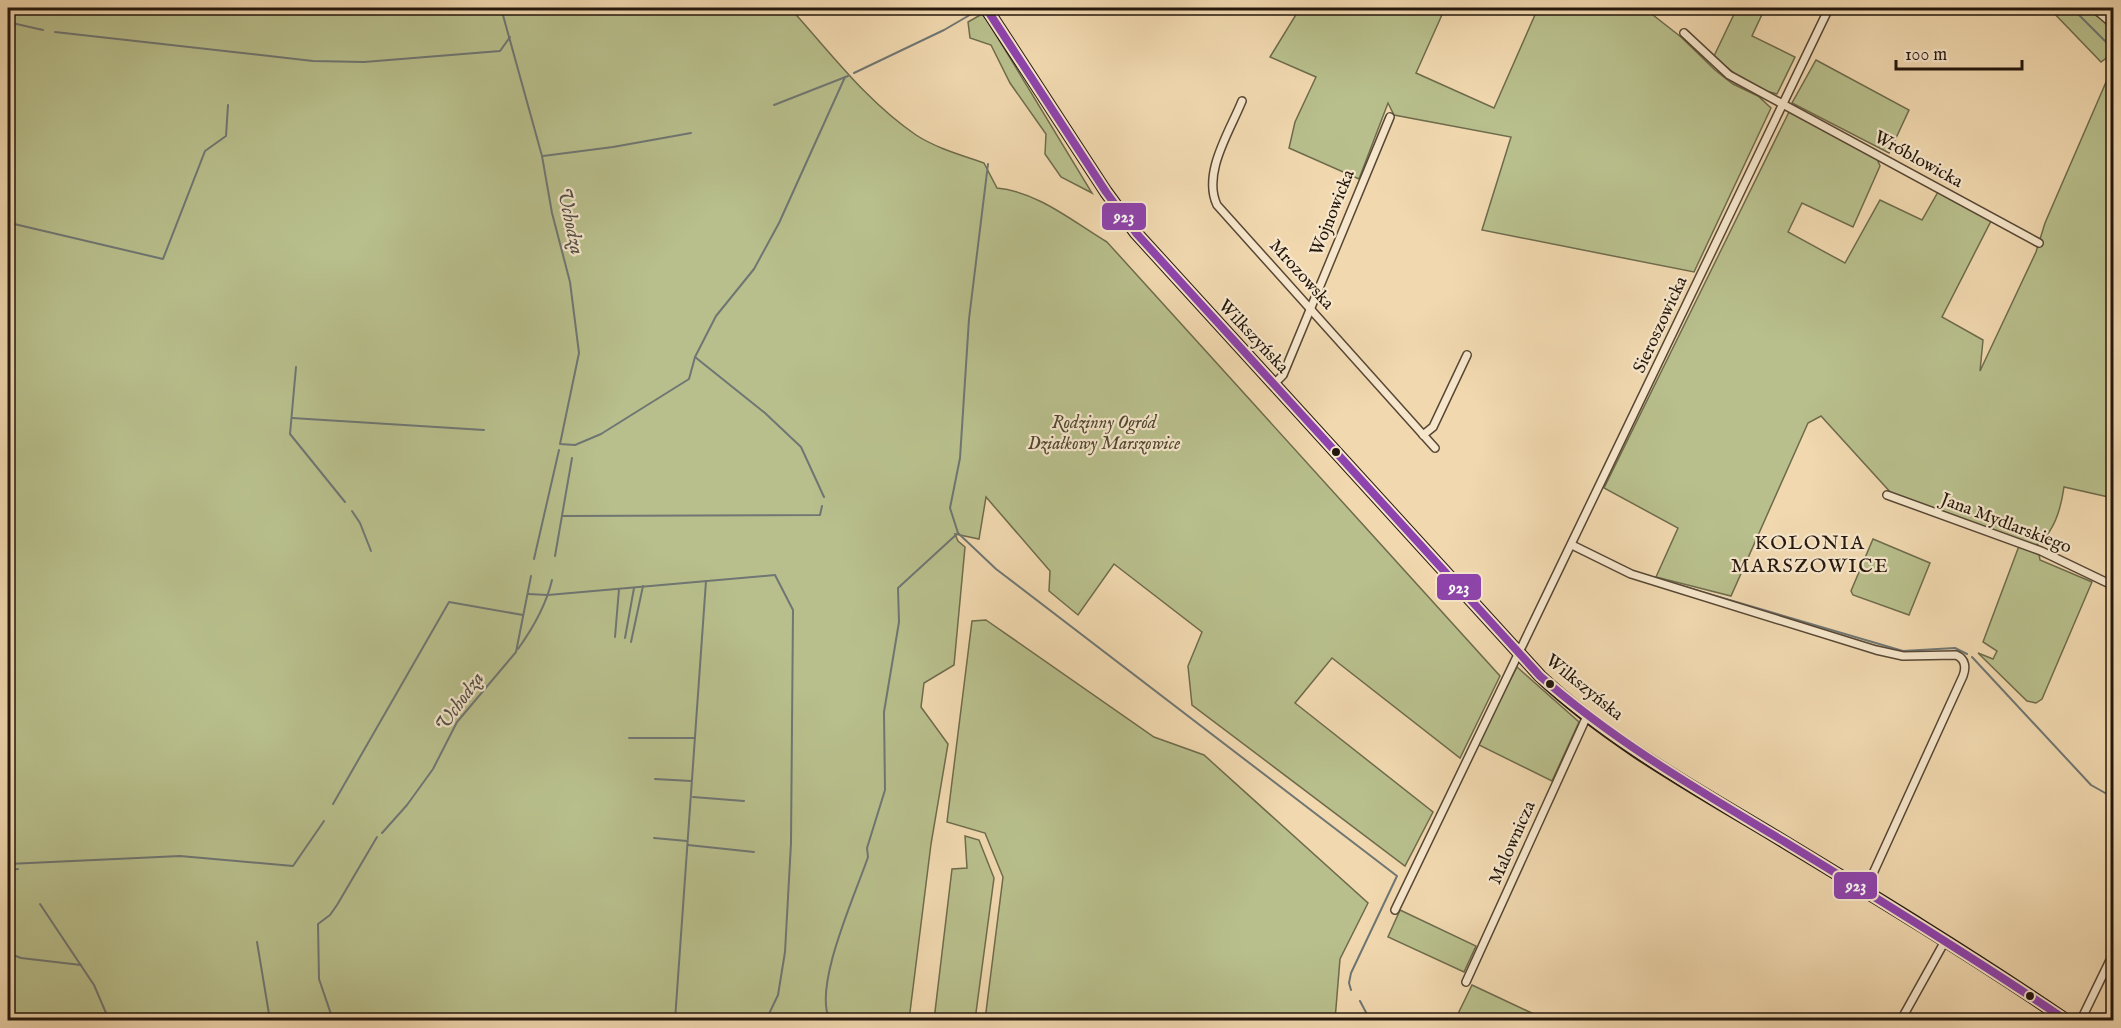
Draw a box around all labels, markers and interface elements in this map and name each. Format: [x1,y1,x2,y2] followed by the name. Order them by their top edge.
[1896,33,2022,71] scale bar
[1905,44,1947,67] text: 100 m
[1870,126,1967,194] street label: Wróblowicka
[1305,166,1361,259] street label: Wojnowicka
[551,185,589,257] water label: Uchodza
[1101,202,1147,231] line badge: 923
[1113,208,1134,228] text: 923
[1263,235,1339,315] street label: Mrozowska
[1629,273,1694,377] street label: Sieroszowicka
[1213,295,1293,379] street label: Wilkszyńska
[1028,412,1180,456] park label: Rodzinny Ogród Działkowy Marszowice
[1330,446,1342,458] unlabelled marker
[1935,488,2075,560] street label: Jana Mydlarskiego
[1731,531,1889,579] district label: KOLONIA MARSZOWICE
[1436,573,1482,601] line badge: 923
[1448,579,1469,599] text: 923
[1540,650,1628,726] street label: Wilkszyńska
[430,667,490,737] water label: Uchodza
[1544,678,1556,690] unlabelled marker
[1484,797,1542,888] street label: Malownicza
[1833,871,1878,900] line badge: 923
[1845,877,1866,897] text: 923
[2024,990,2036,1002] unlabelled marker

